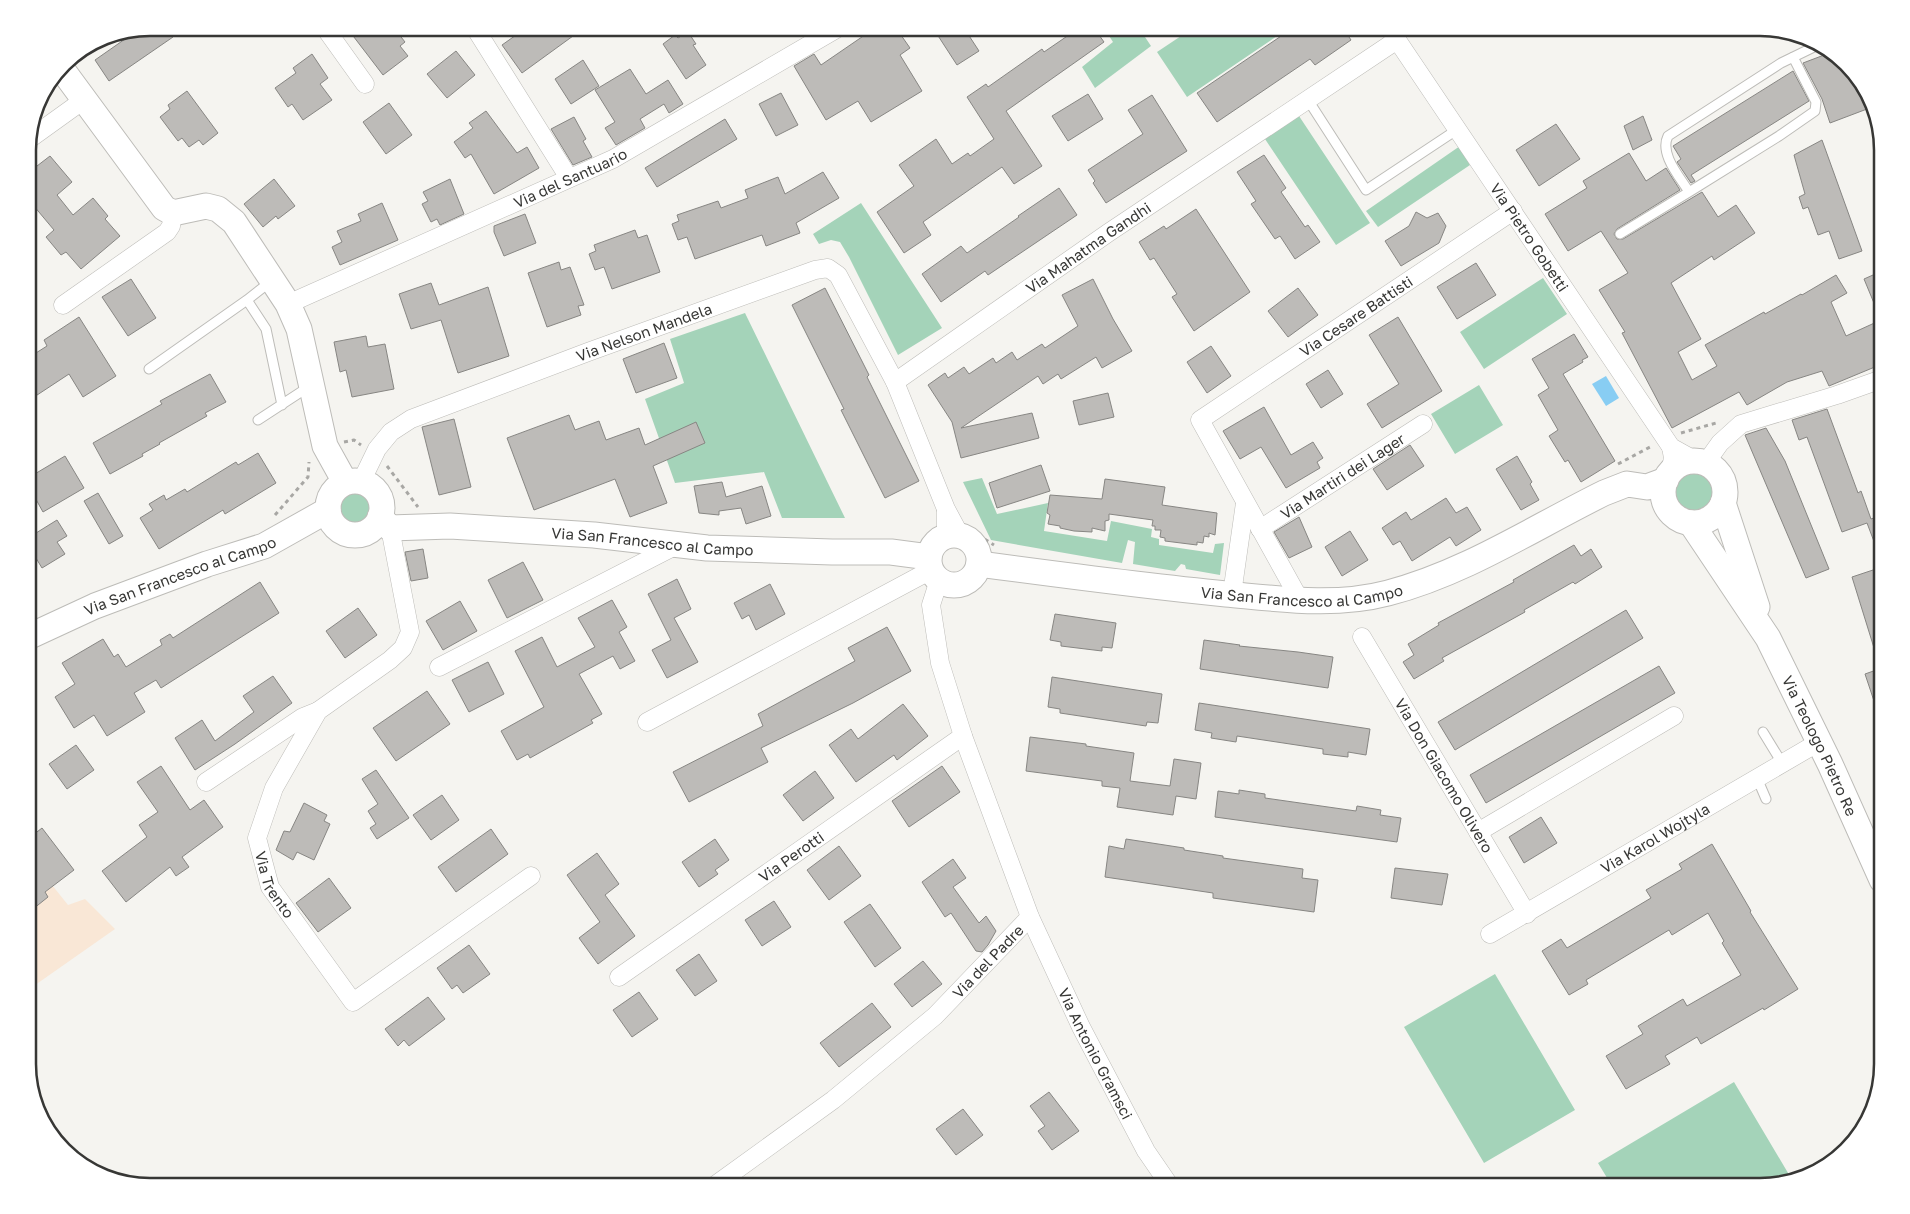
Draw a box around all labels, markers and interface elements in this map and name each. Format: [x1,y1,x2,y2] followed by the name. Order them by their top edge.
[511,144,630,211] street label: Via del Santuario
[1487,179,1573,295] street label: Via Pietro Gobetti
[1022,198,1154,297] street label: Via Mahatma Gandhi
[1296,272,1416,360] street label: Via Cesare Battisti
[573,299,714,365] street label: Via Nelson Mandela
[1277,429,1408,523] street label: Via Martiri dei Lager
[551,523,754,558] street label: Via San Francesco al Campo
[81,532,279,619] street label: Via San Francesco al Campo
[1200,580,1405,610] street label: Via San Francesco al Campo
[1779,672,1861,819] street label: Via Teologo Pietro Re
[1391,695,1497,856] street label: Via Don Giacomo Olivero
[1597,799,1713,877] street label: Via Karol Wojtyla
[755,828,827,885] street label: Via Perotti
[252,849,298,921] street label: Via Trento
[948,921,1027,1002] street label: Via del Padre
[1055,985,1137,1122] street label: Via Antonio Gramsci

